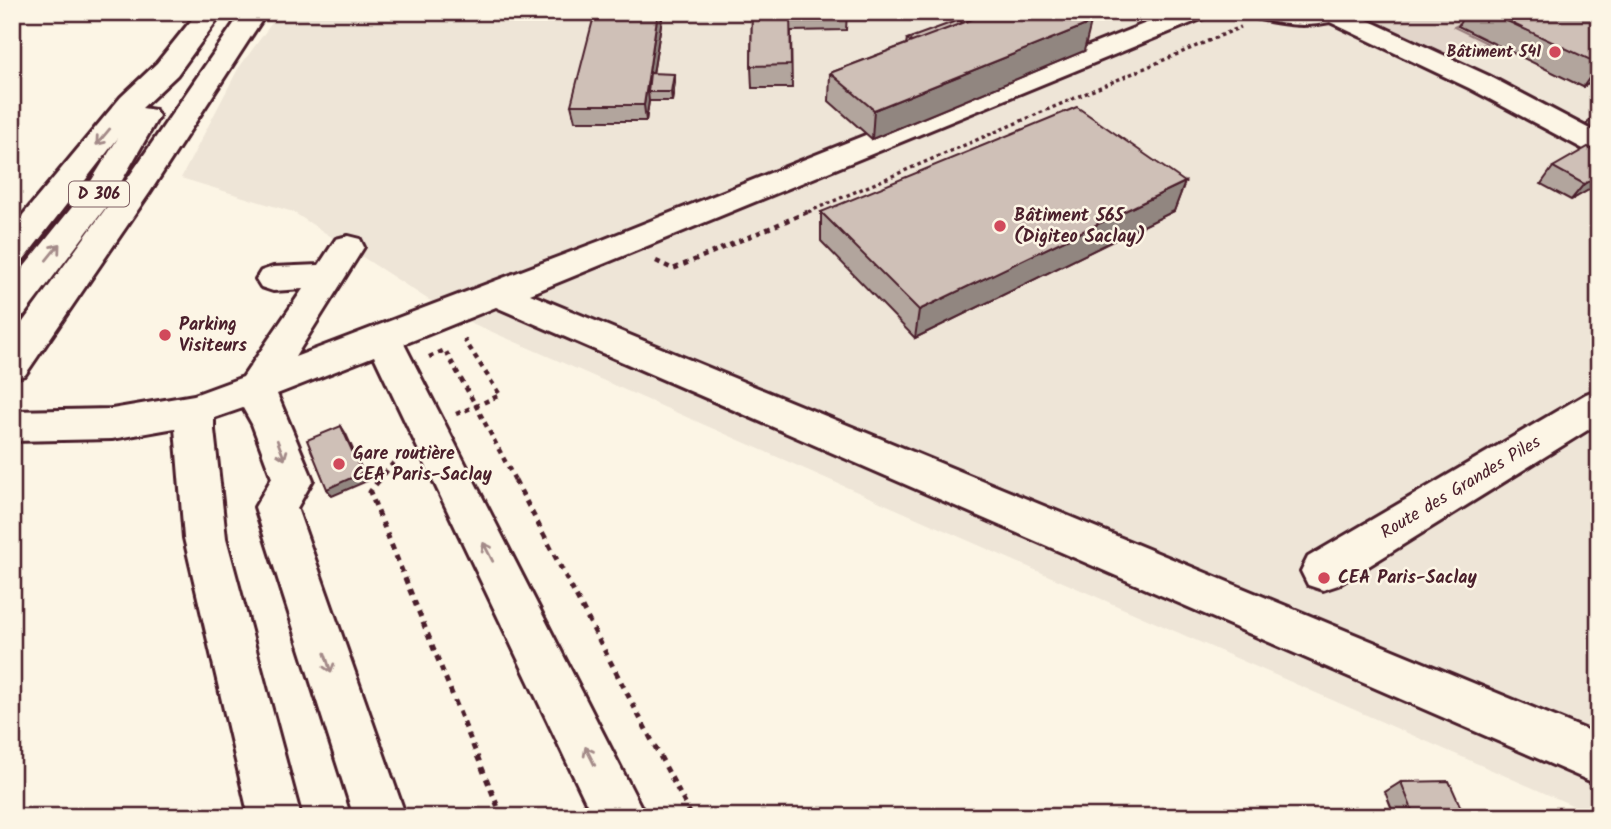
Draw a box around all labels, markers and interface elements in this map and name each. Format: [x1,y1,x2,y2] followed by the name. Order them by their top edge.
[1447,40,1541,65] place label: Bâtiment 541
[1547,44,1563,60] marker: Bâtiment 541
[95,127,111,145] one-way arrow
[69,182,129,206] road number: D 306
[1014,202,1145,252] place label: Bâtiment 565 (Digiteo Saclay)
[992,218,1008,234] marker: Bâtiment 565 (Digiteo Saclay)
[46,243,61,261] one-way arrow
[179,311,248,361] place label: Parking Visiteurs
[157,327,173,343] marker: Parking Visiteurs
[1375,428,1547,547] street label: Route des Grandes Piles
[276,439,289,461] one-way arrow
[353,440,492,490] place label: Gare routière CEA Paris-Saclay
[331,456,347,472] marker: Gare routière CEA Paris-Saclay
[481,542,495,563] one-way arrow
[1338,564,1477,593] place label: CEA Paris-Saclay
[1316,570,1332,586] marker: CEA Paris-Saclay
[323,651,335,673] one-way arrow
[582,746,596,767] one-way arrow

